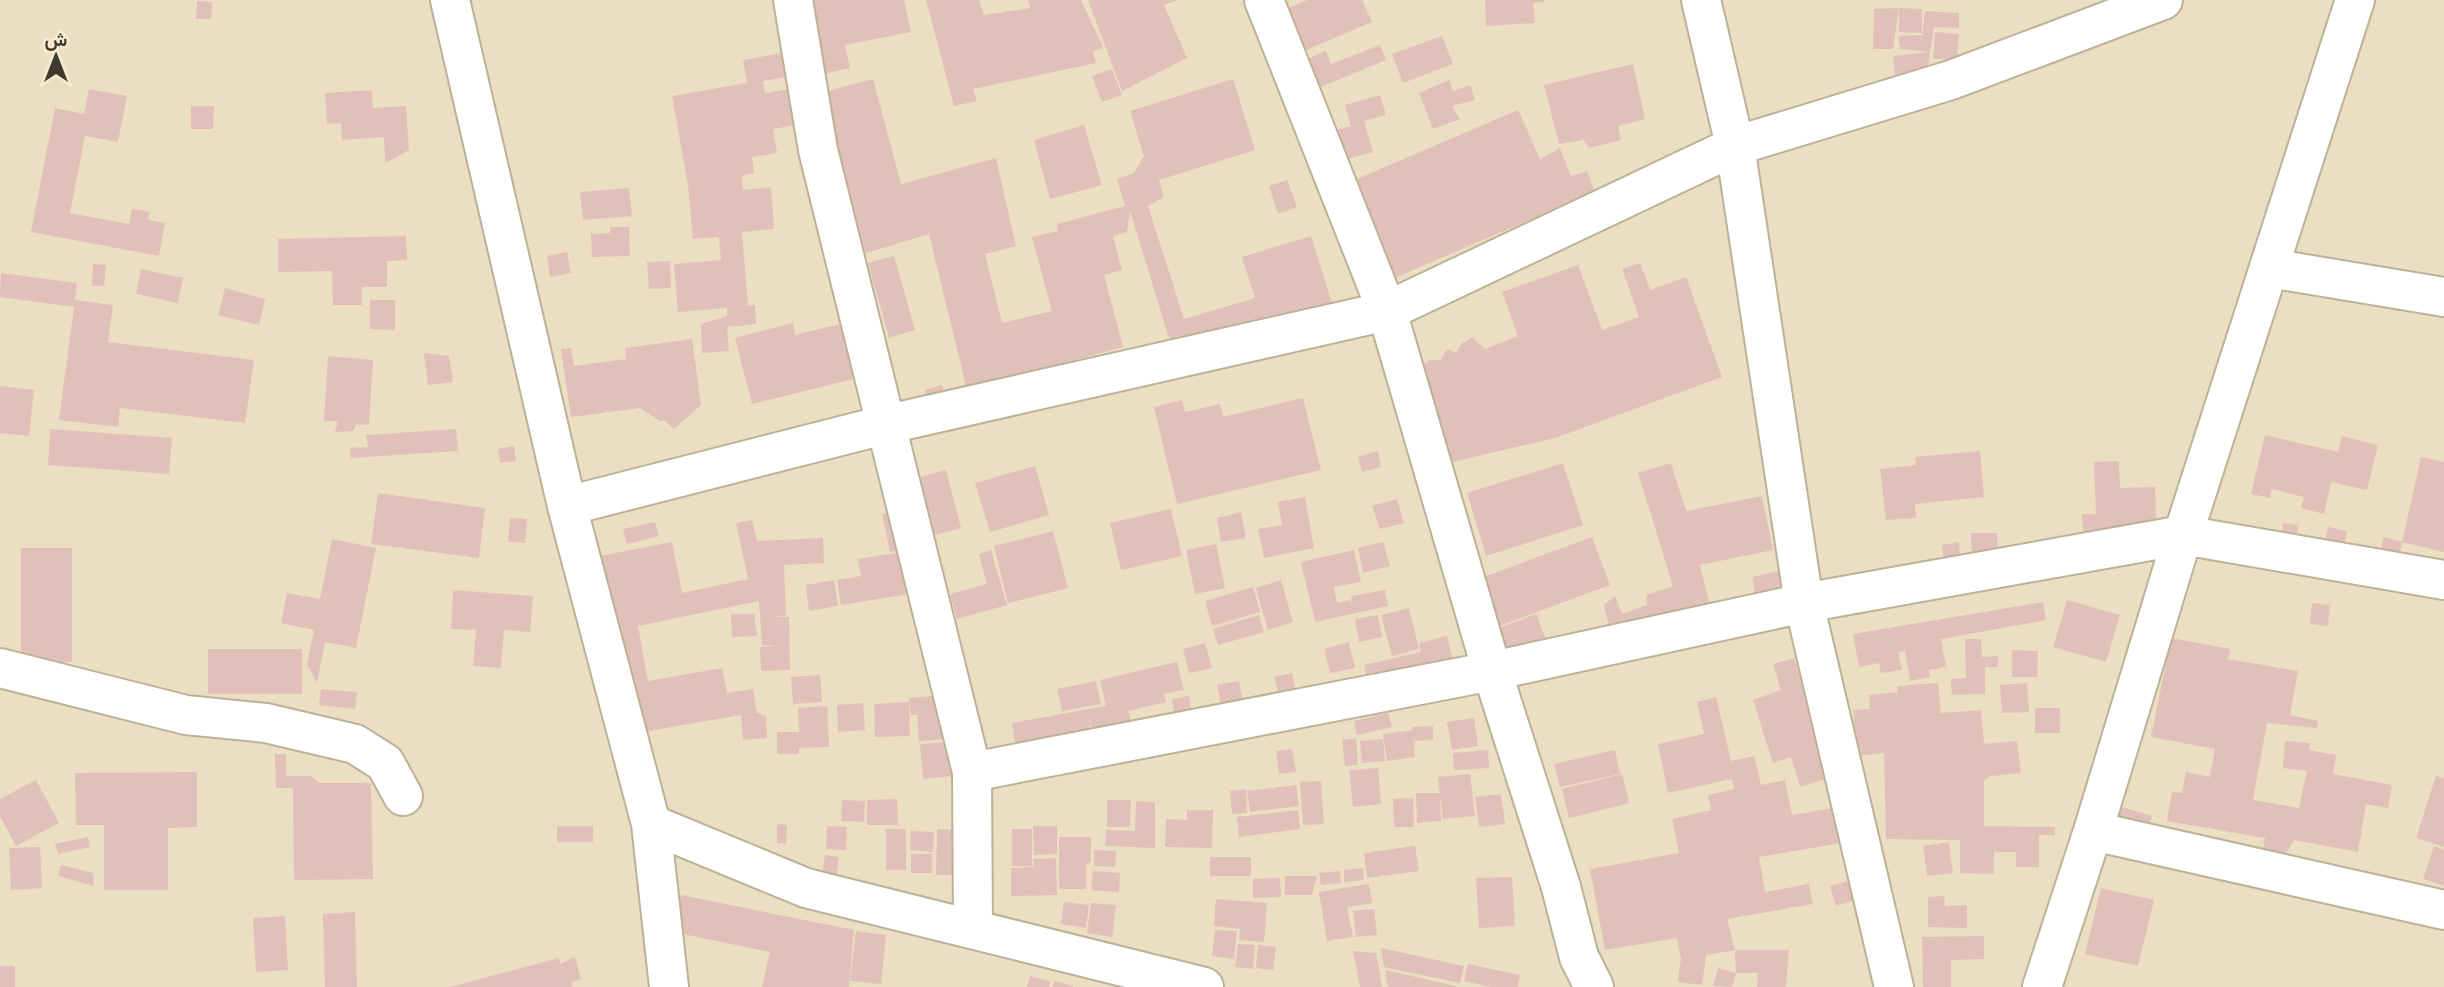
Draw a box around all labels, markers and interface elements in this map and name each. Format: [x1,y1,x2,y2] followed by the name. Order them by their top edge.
[21,21,91,91] north arrow
[45,28,68,51] text: ش

